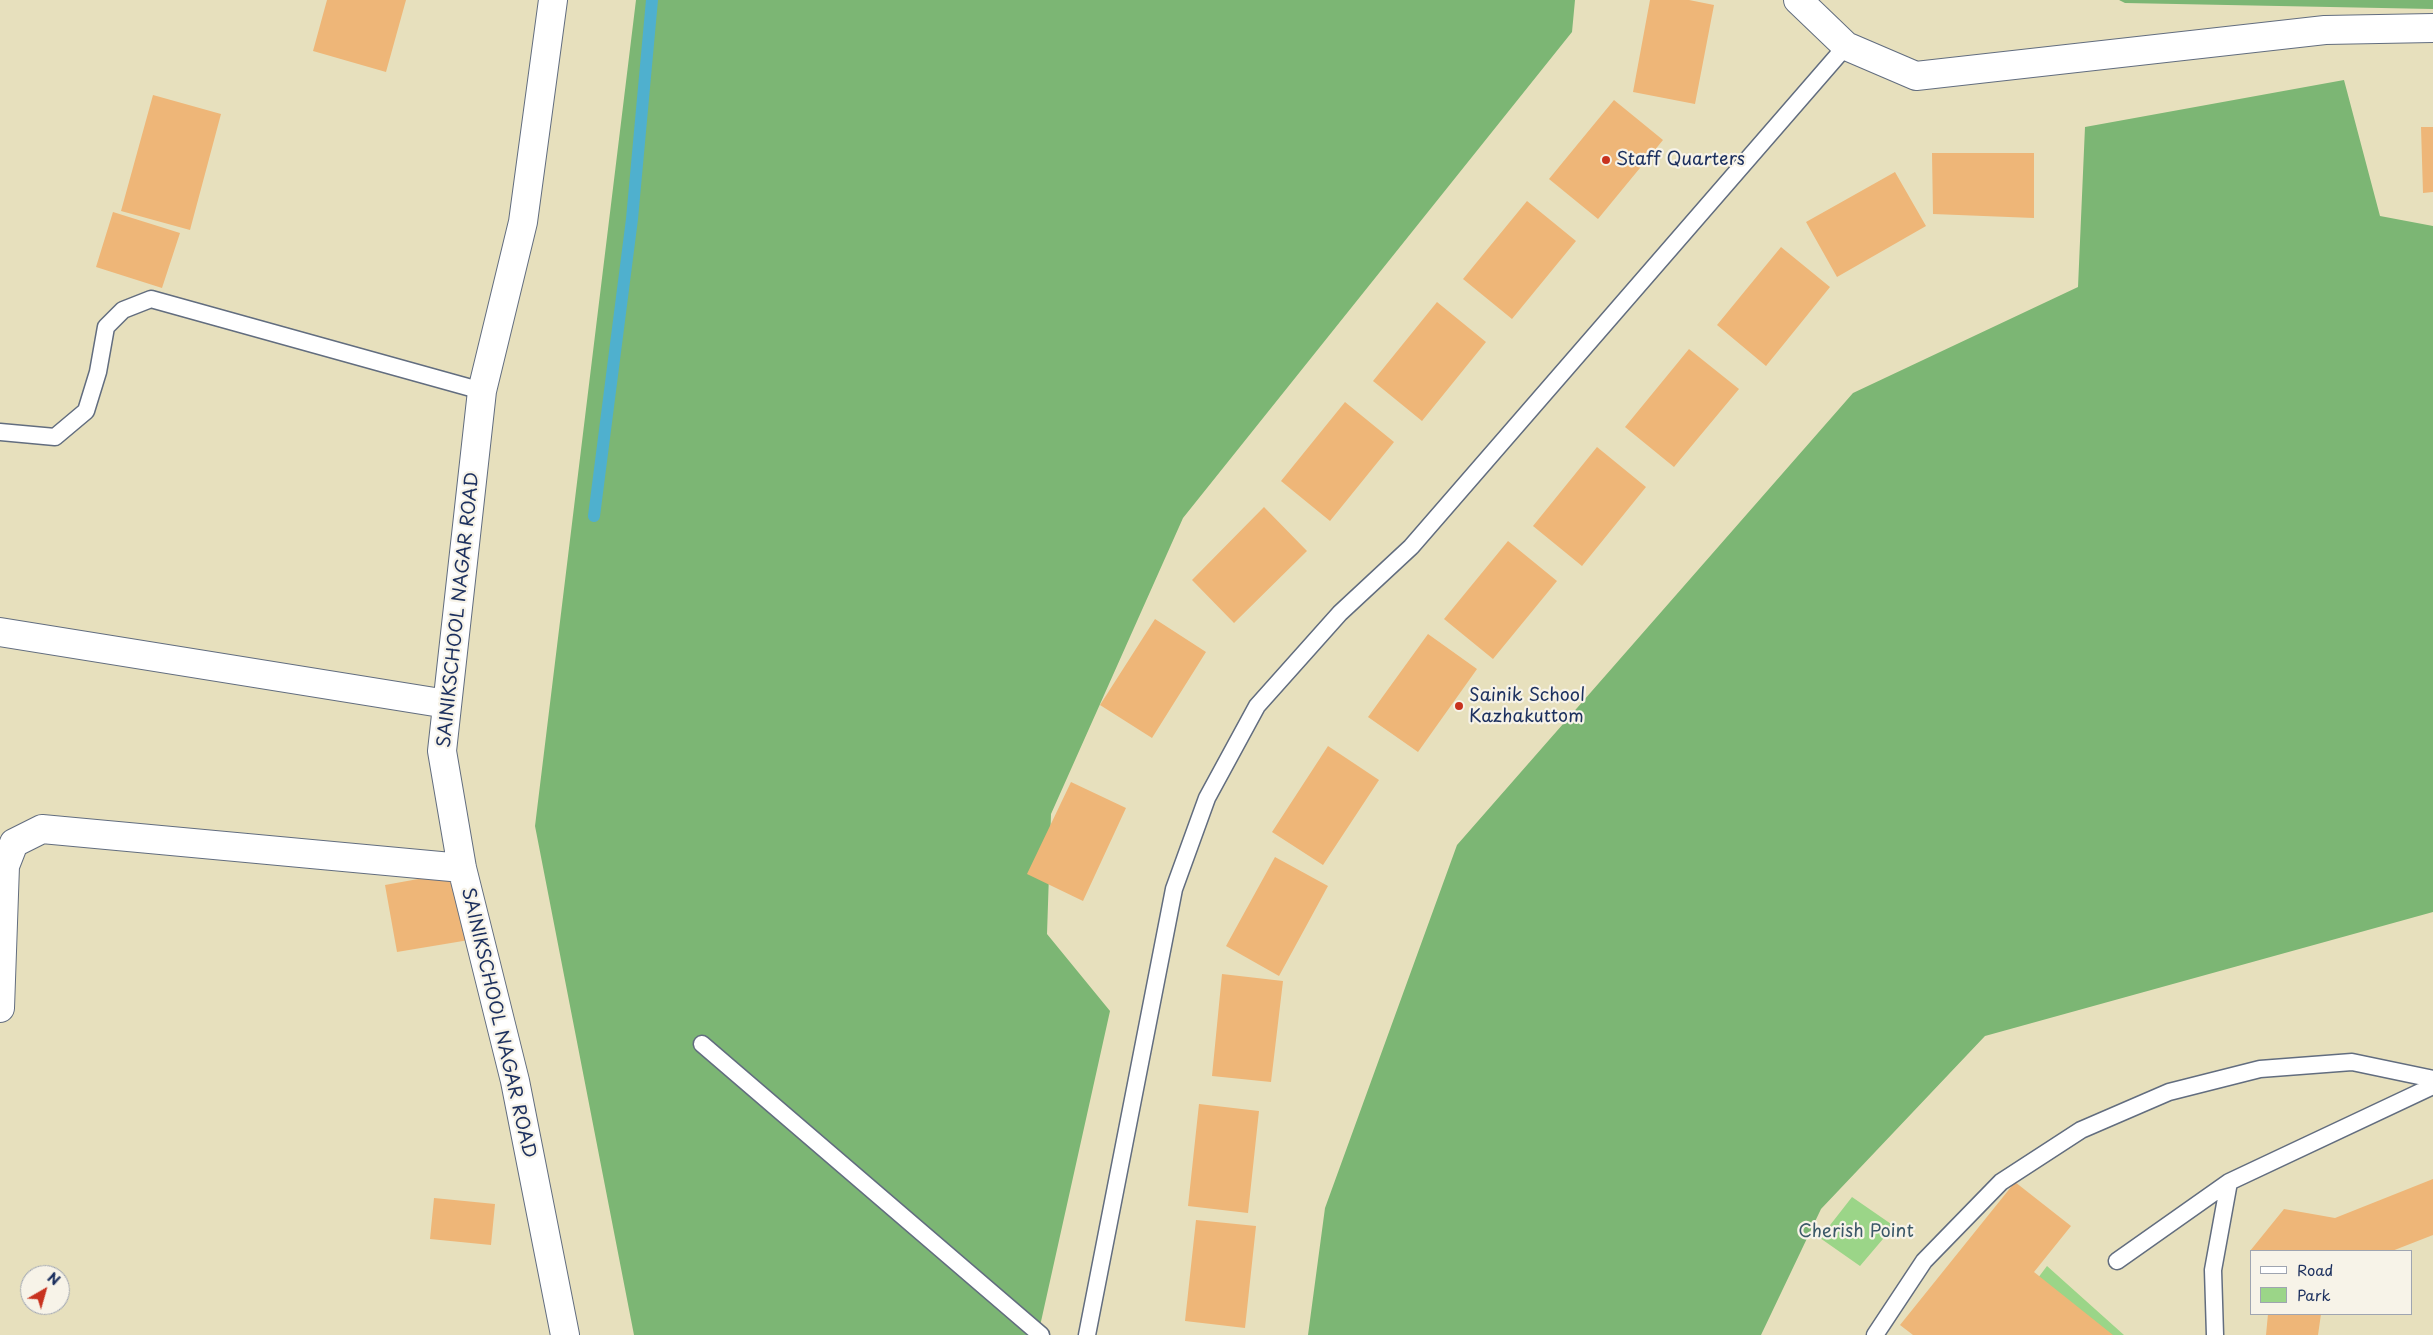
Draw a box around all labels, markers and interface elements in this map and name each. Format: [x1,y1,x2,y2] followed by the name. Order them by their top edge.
[1616,149,1745,171] place label: Staff Quarters
[1600,154,1612,166] marker: Staff Quarters
[434,471,484,749] street label: SAINIKSCHOOL NAGAR ROAD
[1469,685,1585,728] place label: Sainik School Kazhakuttom
[1453,700,1465,712] marker: Sainik School Kazhakuttom
[456,886,540,1160] street label: SAINIKSCHOOL NAGAR ROAD
[1798,1221,1914,1243] park label: Cherish Point
[2250,1250,2413,1315] legend
[2297,1258,2333,1281] text: Road
[20,1265,70,1315] north arrow
[43,1267,65,1290] text: N
[2297,1283,2331,1306] text: Park

